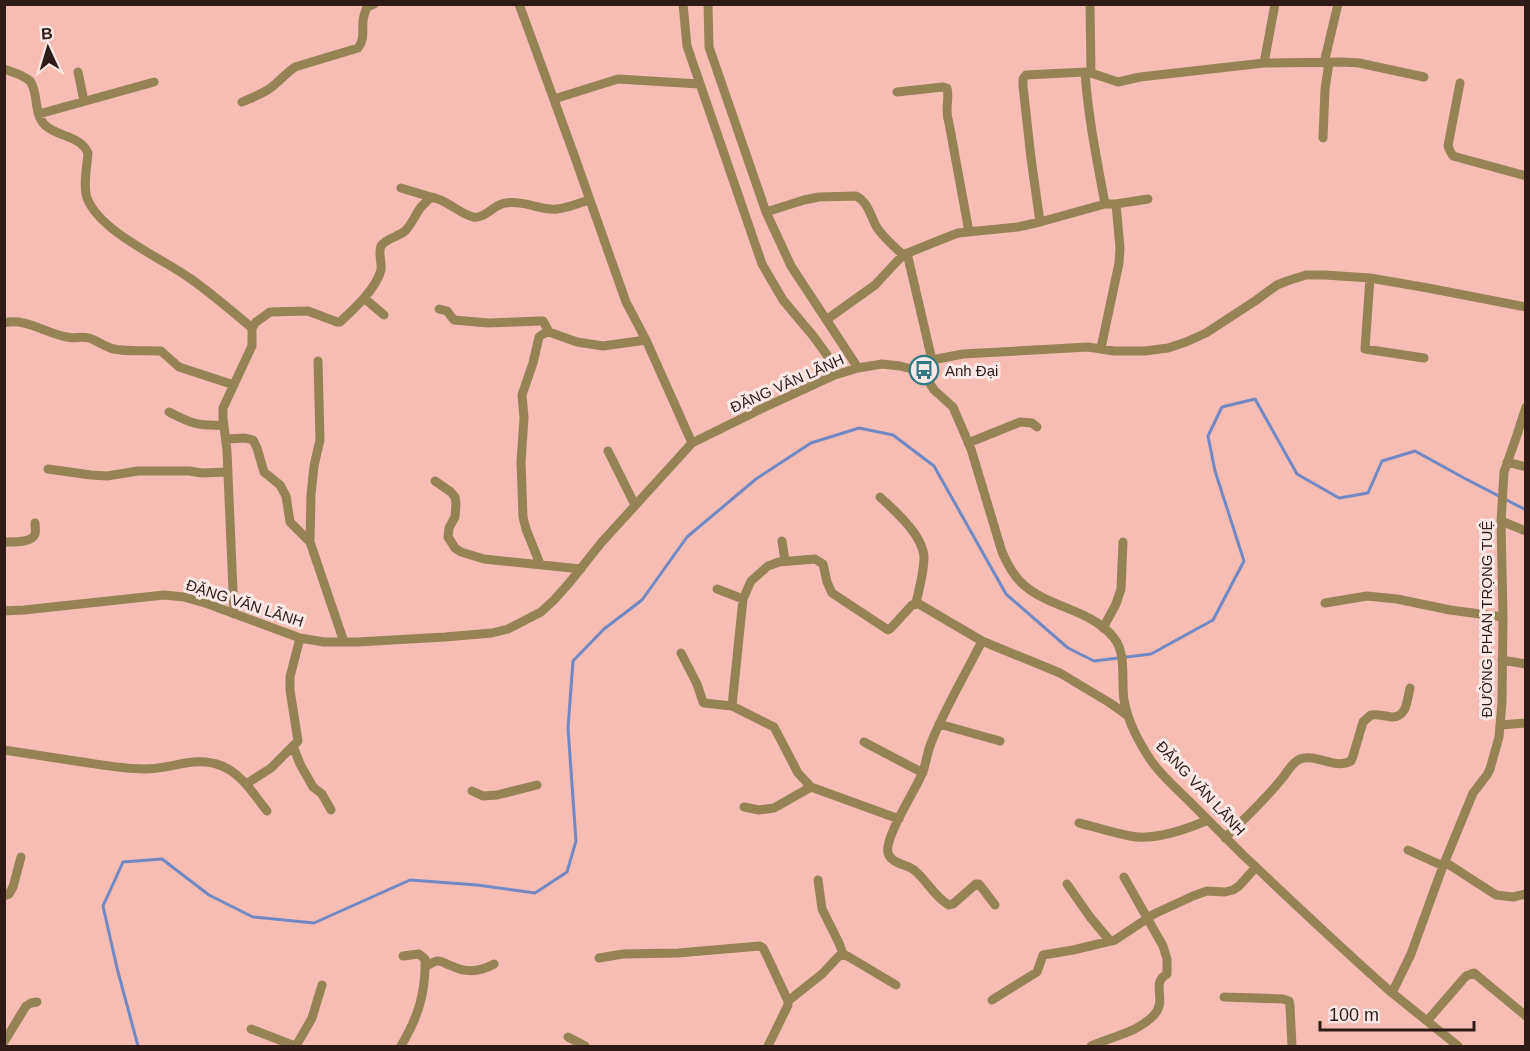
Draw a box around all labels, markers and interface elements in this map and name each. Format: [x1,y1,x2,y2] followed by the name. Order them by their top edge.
[18,18,78,78] north arrow
[41,25,53,42] text: B
[728,350,846,416] street label: ĐẶNG VĂN LÃNH
[908,354,940,386] bus stop icon: Anh Đại
[945,362,998,379] place label: Anh Đại
[1478,521,1495,717] street label: ĐƯỜNG PHAN TRỌNG TUỆ
[184,576,306,630] street label: ĐẶNG VĂN LÃNH
[1153,737,1249,839] street label: ĐẶNG VĂN LÃNH
[1320,994,1474,1032] scale bar
[1329,1005,1379,1025] text: 100 m

